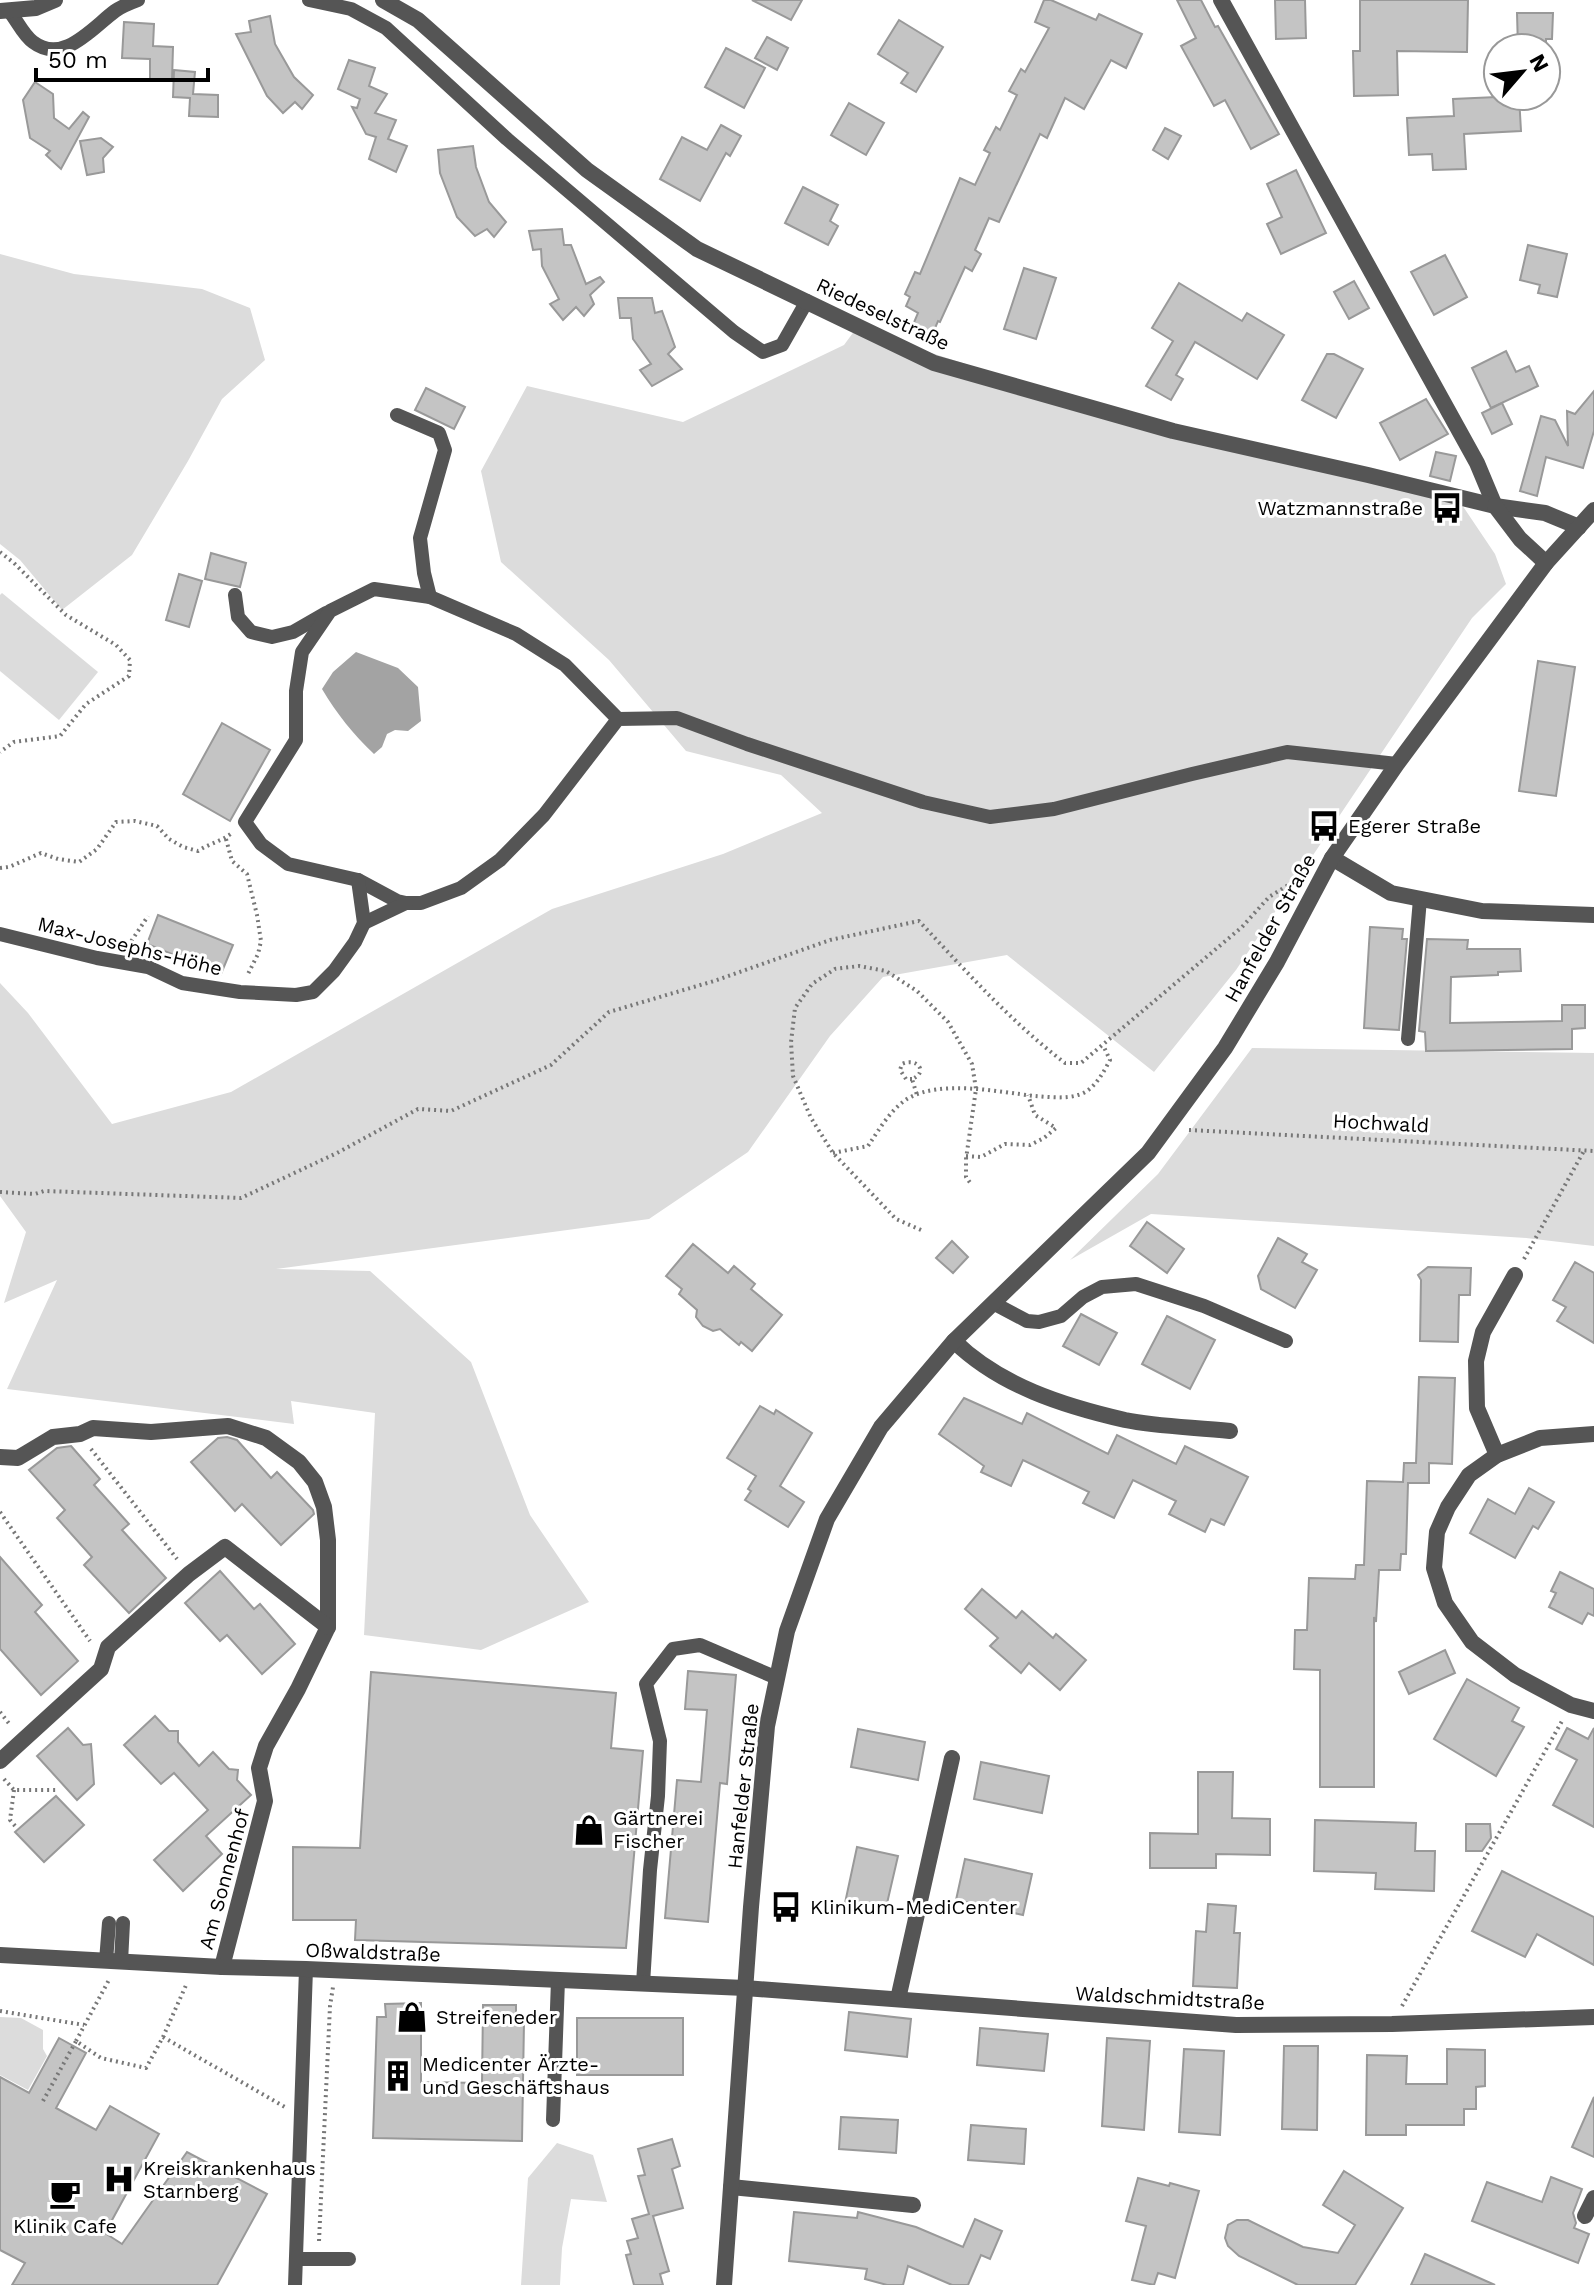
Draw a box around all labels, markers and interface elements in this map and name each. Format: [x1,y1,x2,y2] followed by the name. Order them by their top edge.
[36,32,208,82] scale bar
[1482,32,1562,112] north arrow
[48,46,108,74] text: 50 m
[1524,50,1554,76] text: N
[813,273,953,355] street label: Riedeselstraße
[1430,491,1464,525] bus stop icon: Watzmannstraße
[1257,496,1423,520] place label: Watzmannstraße
[1307,809,1341,843] bus stop icon: Egerer Straße
[1348,814,1481,838] place label: Egerer Straße
[1219,849,1321,1007] street label: Hanfelder Straße
[35,911,225,981] street label: Max-Josephs-Höhe
[1332,1108,1430,1138] street label: Hochwald
[722,1702,764,1870] street label: Hanfelder Straße
[194,1806,254,1952] street label: Am Sonnenhof
[613,1806,703,1853] place label: Gärtnerei Fischer
[572,1813,606,1847] shop icon: Gärtnerei Fischer
[769,1890,803,1924] bus stop icon: Klinikum-MediCenter
[810,1895,1017,1919] place label: Klinikum-MediCenter
[305,1938,441,1966] street label: Oßwaldstraße
[1075,1981,1265,2015] street label: Waldschmidtstraße
[395,2000,429,2034] shop icon: Streifeneder
[436,2005,557,2029] place label: Streifeneder
[422,2052,610,2099] place label: Medicenter Ärzte- und Geschäftshaus
[381,2059,415,2093] building icon: Medicenter Ärzte- und Geschäftshaus
[143,2156,316,2203] place label: Kreiskrankenhaus Starnberg
[102,2162,136,2196] hospital icon: Kreiskrankenhaus Starnberg
[48,2177,82,2211] cafe icon: Klinik Cafe
[13,2214,117,2238] place label: Klinik Cafe

